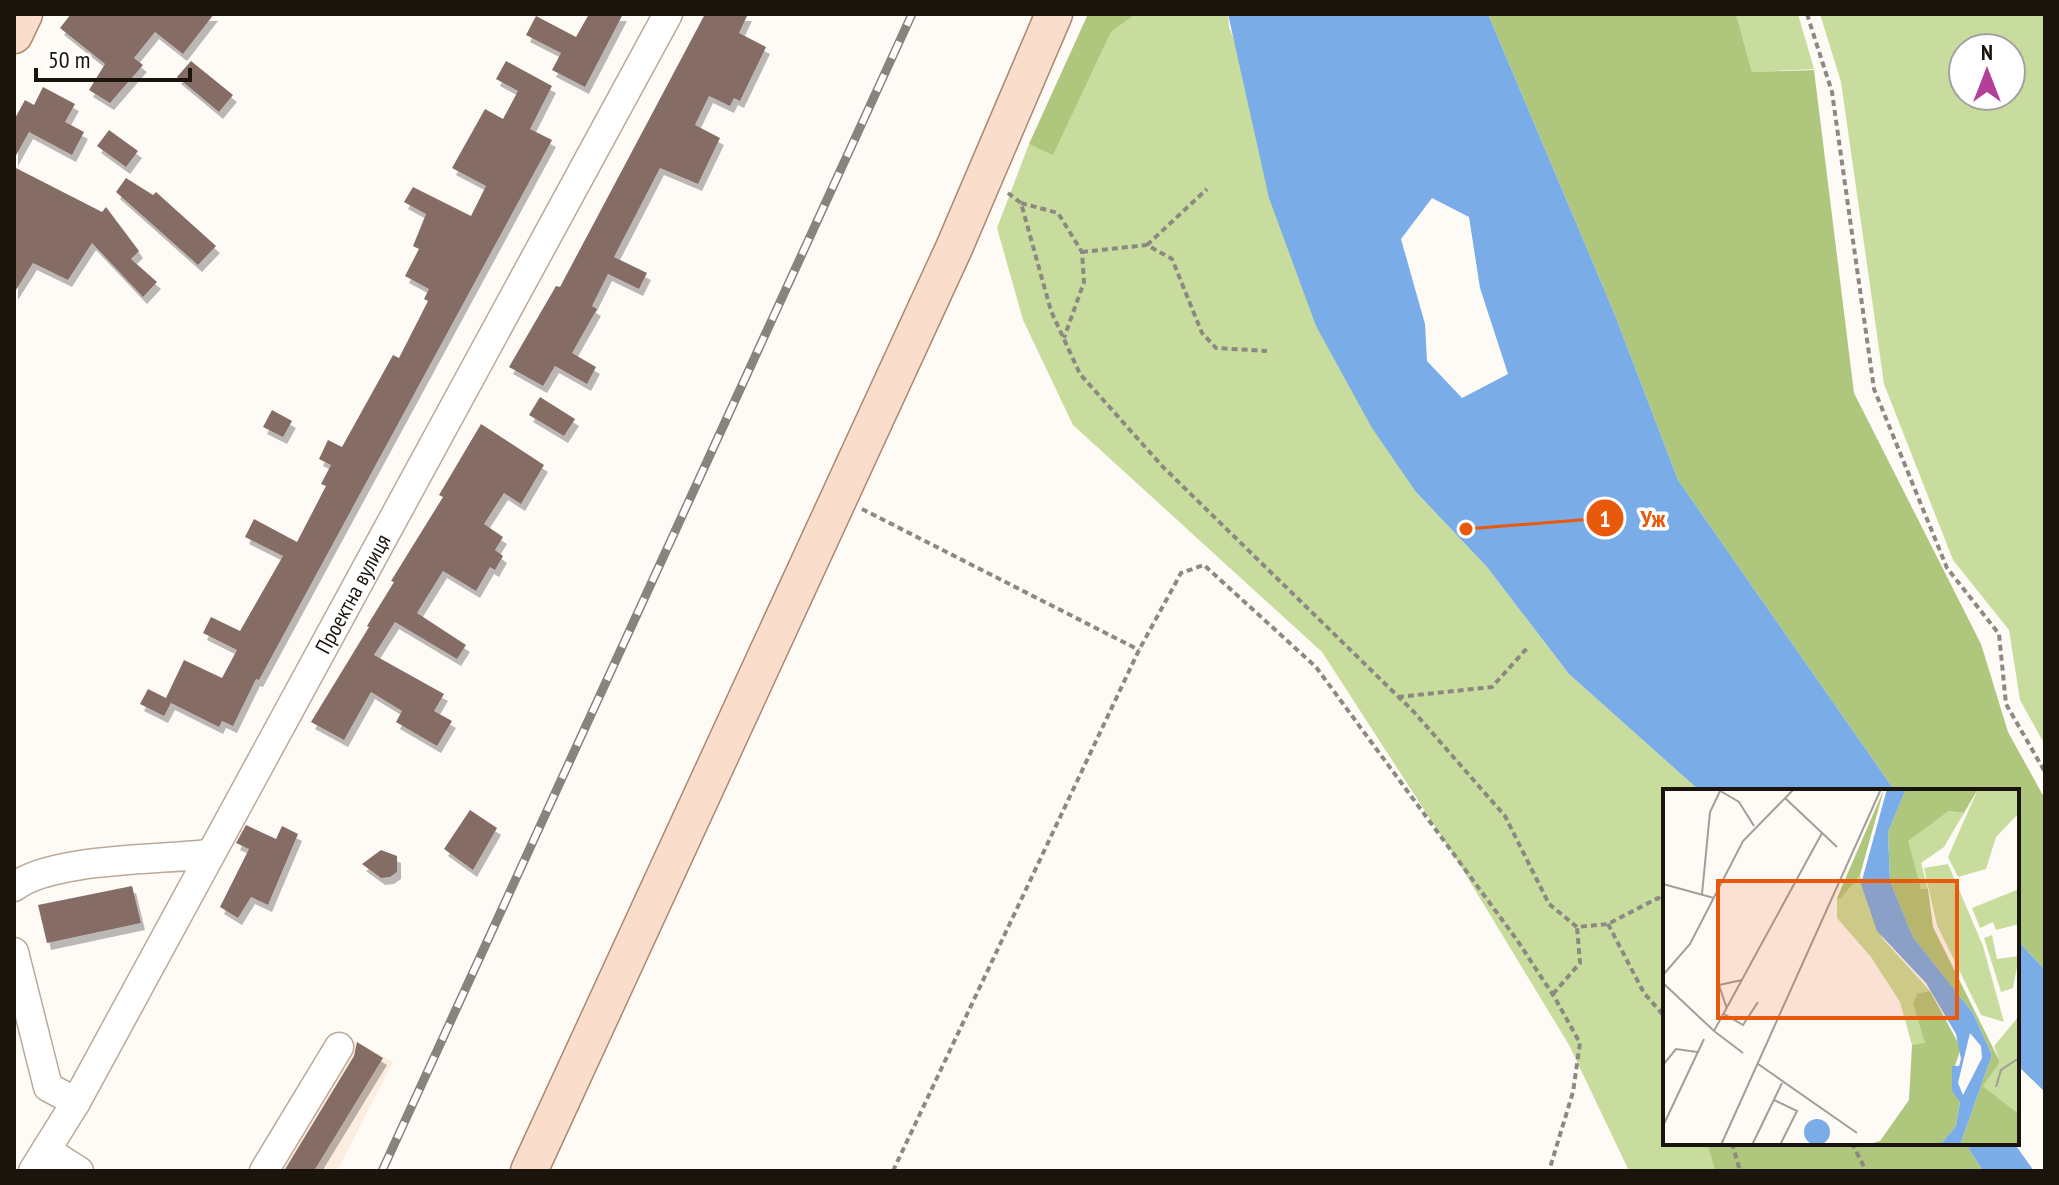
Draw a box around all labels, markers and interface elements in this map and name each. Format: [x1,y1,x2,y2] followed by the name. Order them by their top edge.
[36,32,190,82] scale bar
[1947,32,2027,112] north arrow
[1981,38,1993,66] text: N
[48,44,90,75] text: 50 m
[1585,494,1682,542] callout: Уж
[1599,503,1611,534] text: 1
[1639,503,1667,534] text: Уж
[309,529,396,658] street label: Проектна вулиця
[1663,789,2019,1145] inset map

